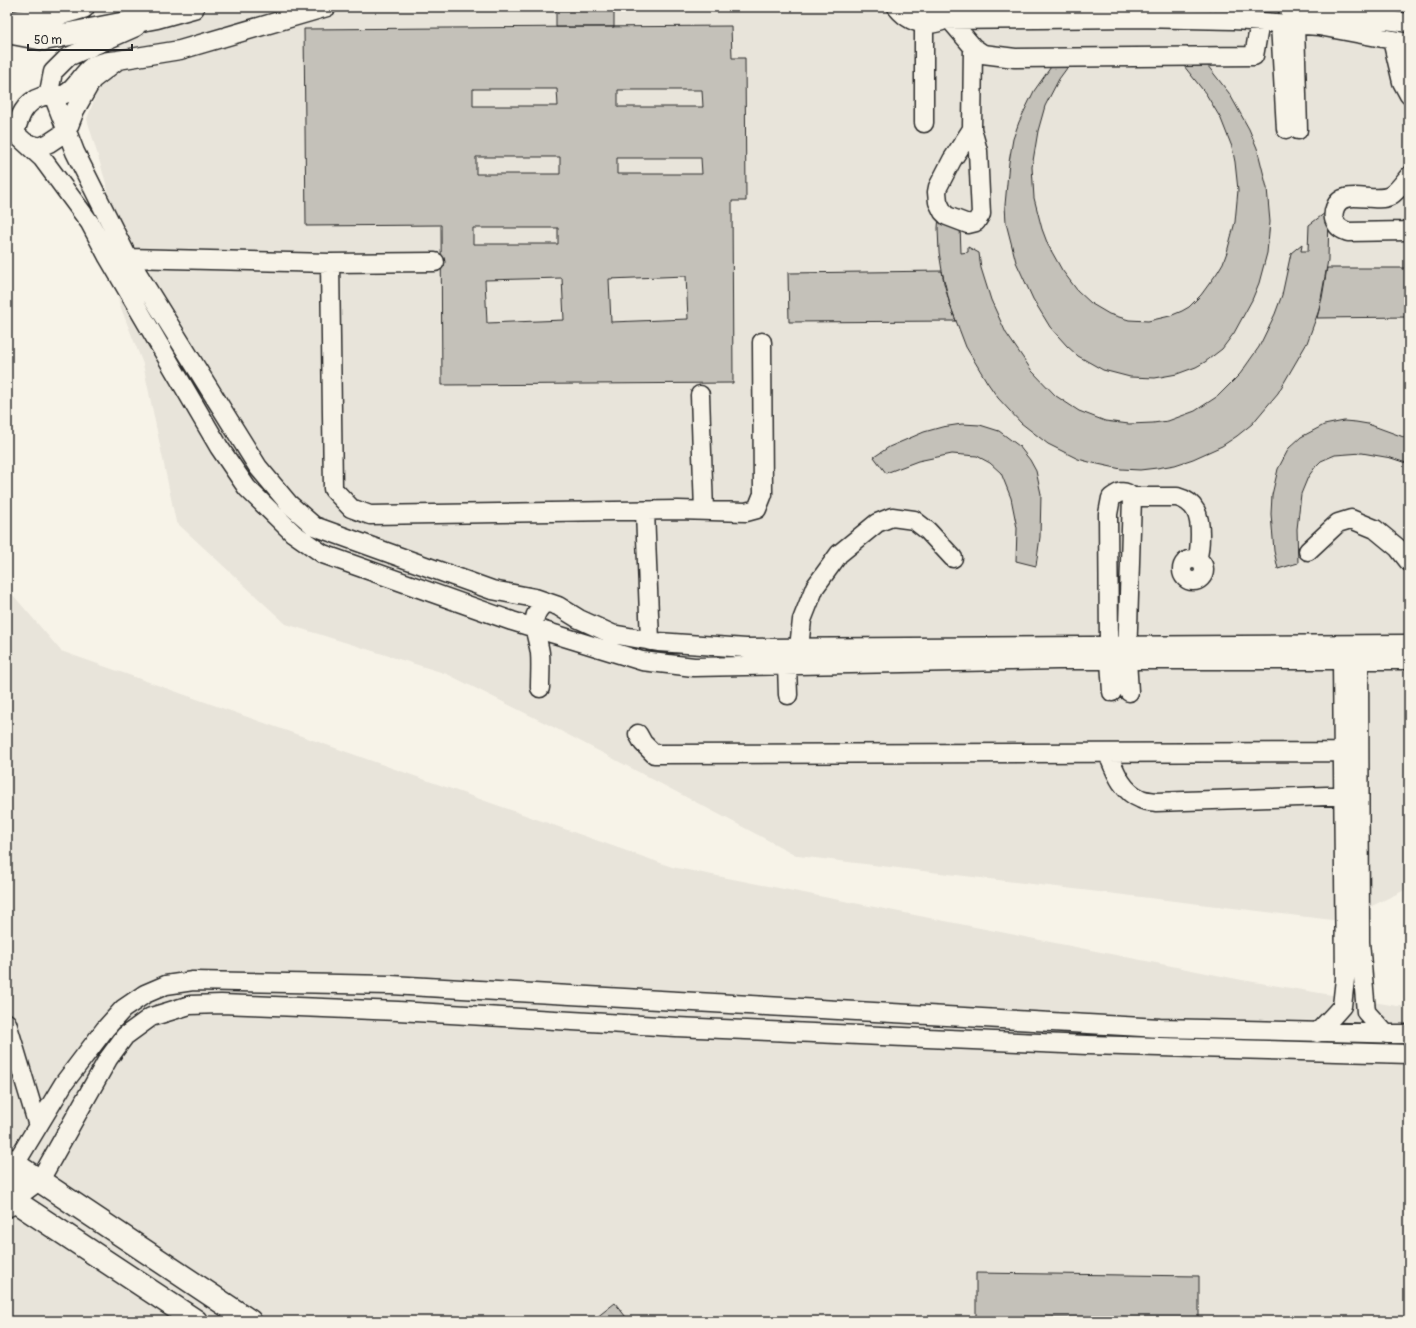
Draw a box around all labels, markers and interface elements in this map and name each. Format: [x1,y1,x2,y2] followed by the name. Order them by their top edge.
[28,26,132,52] scale bar
[34,33,62,48] text: 50 m

